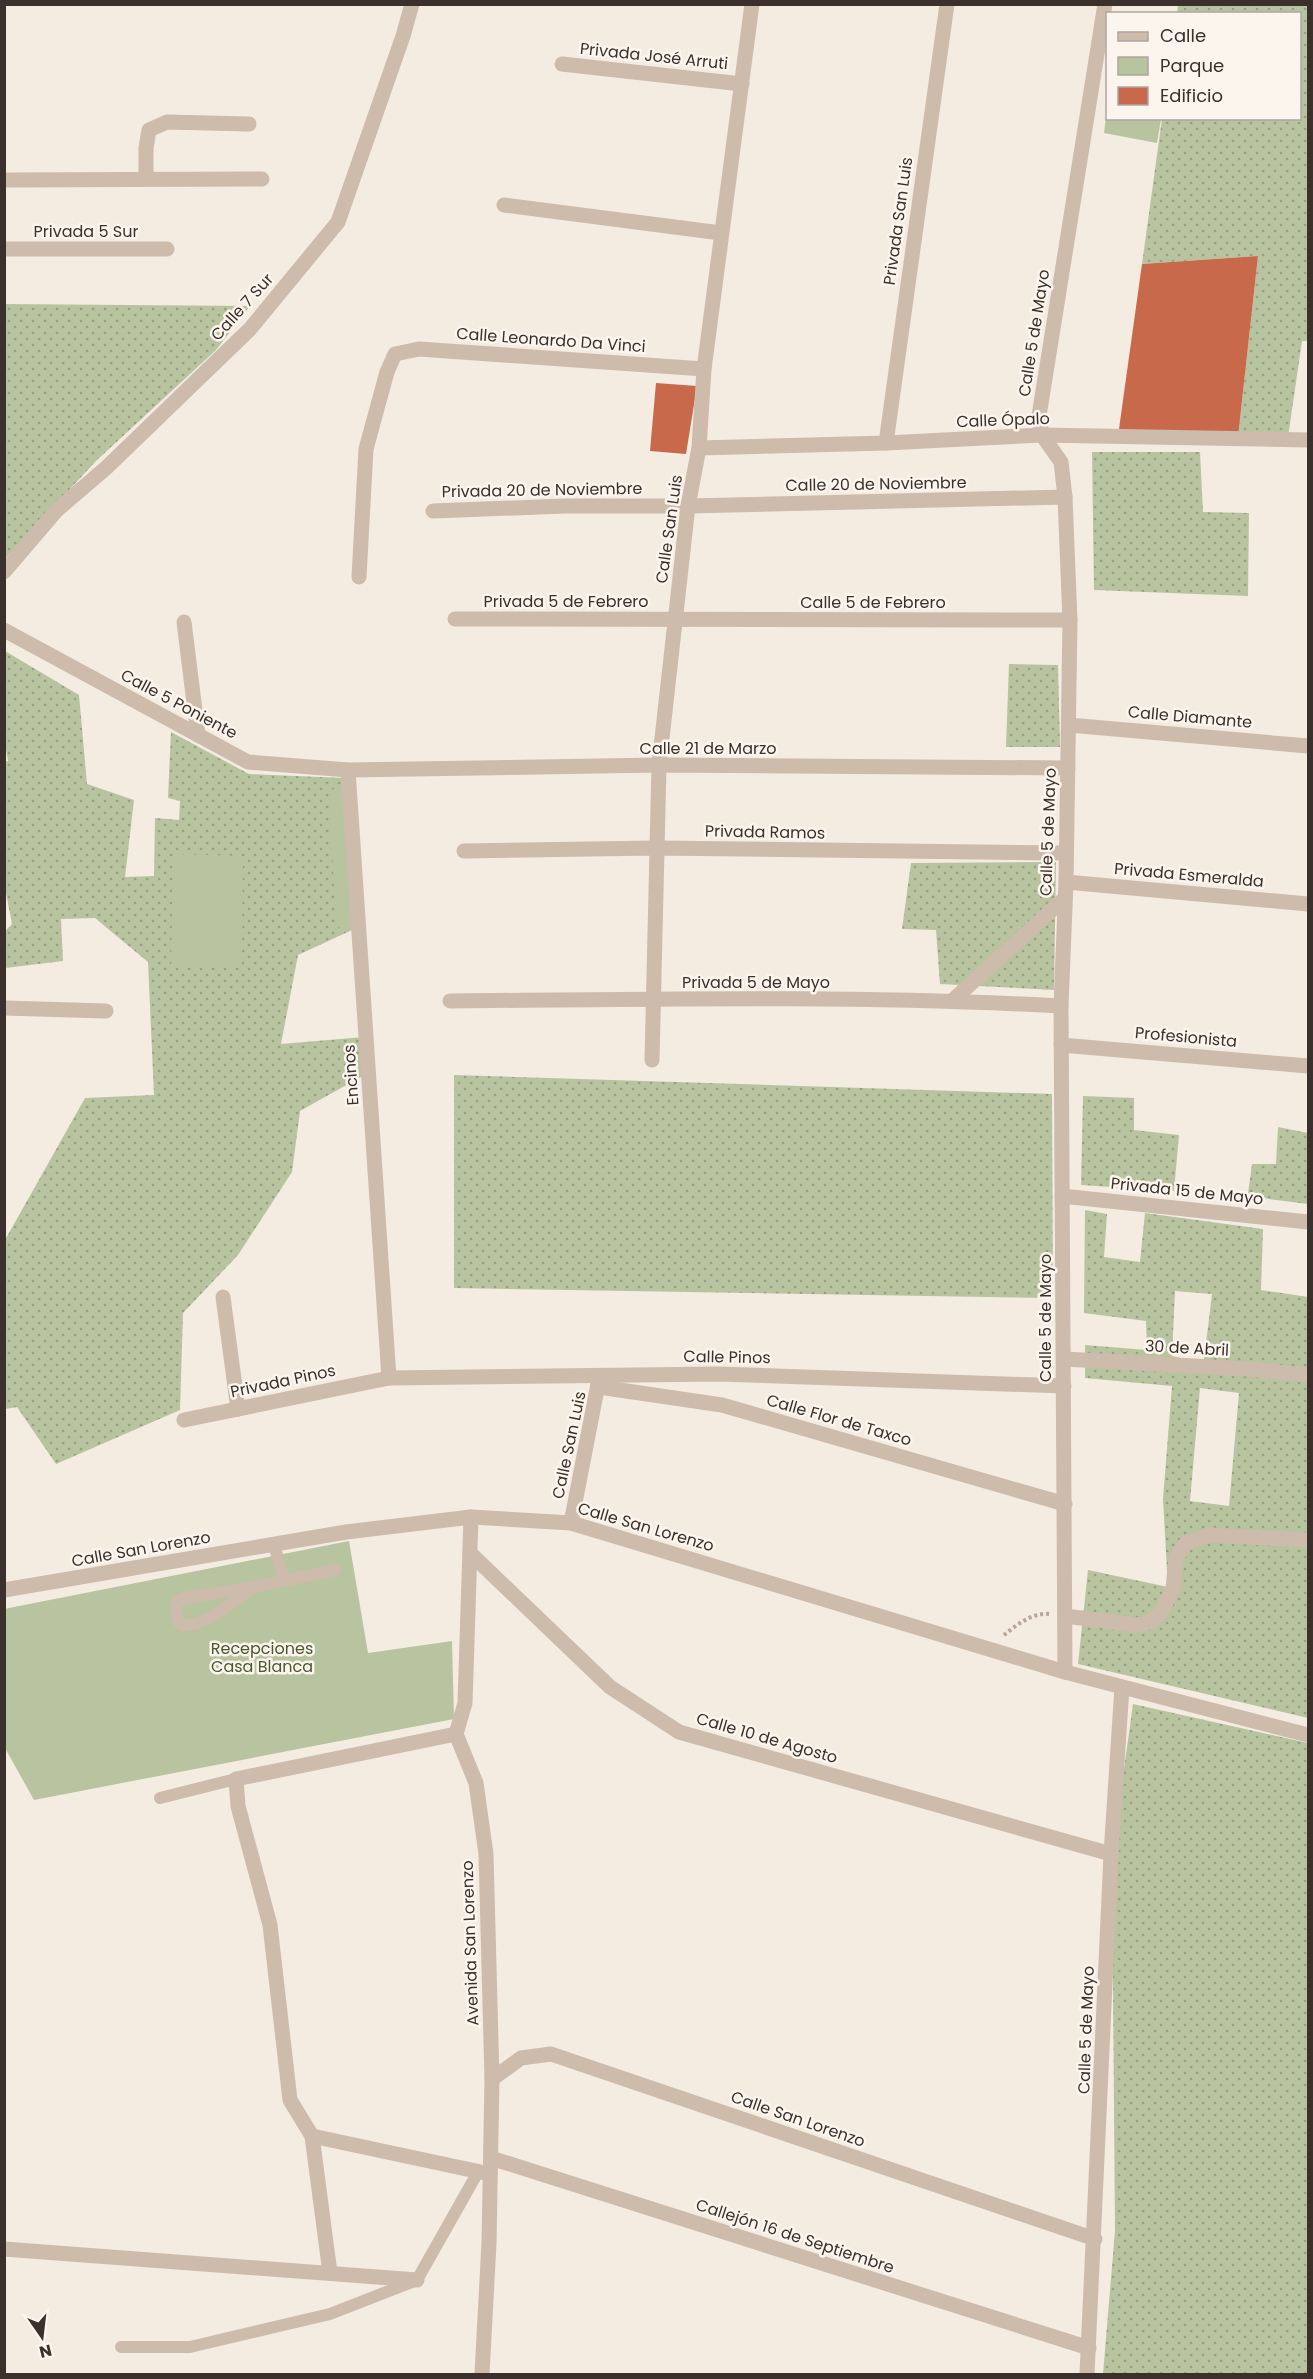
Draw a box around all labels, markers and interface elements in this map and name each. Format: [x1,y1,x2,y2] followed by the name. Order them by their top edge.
[1106,12,1301,120] legend
[1160,23,1206,48] text: Calle
[579,37,729,75] street label: Privada José Arruti
[1160,53,1224,78] text: Parque
[1160,83,1223,108] text: Edificio
[878,156,918,286] street label: Privada San Luis
[34,220,138,243] street label: Privada 5 Sur
[205,268,279,346] street label: Calle 7 Sur
[1013,268,1055,398] street label: Calle 5 de Mayo
[456,322,646,358] street label: Calle Leonardo Da Vinci
[956,407,1050,433] street label: Calle Ópalo
[785,471,967,497] street label: Calle 20 de Noviembre
[650,473,688,585] street label: Calle San Luis
[441,477,643,503] street label: Privada 20 de Noviembre
[483,590,649,613] street label: Privada 5 de Febrero
[800,591,946,614] street label: Calle 5 de Febrero
[117,664,241,745] street label: Calle 5 Poniente
[1127,700,1253,734] street label: Calle Diamante
[640,737,776,760] street label: Calle 21 de Marzo
[1034,767,1062,897] street label: Calle 5 de Mayo
[705,819,825,845] street label: Privada Ramos
[1113,857,1265,893] street label: Privada Esmeralda
[682,971,830,994] street label: Privada 5 de Mayo
[1134,1021,1238,1053] street label: Profesionista
[337,1044,365,1106] street label: Encinos
[1110,1172,1264,1210] street label: Privada 15 de Mayo
[1034,1254,1057,1382] street label: Calle 5 de Mayo
[1144,1334,1230,1362] street label: 30 de Abril
[683,1345,771,1369] street label: Calle Pinos
[228,1359,338,1403] street label: Privada Pinos
[764,1388,914,1452] street label: Calle Flor de Taxco
[546,1389,592,1501] street label: Calle San Luis
[575,1497,717,1557] street label: Calle San Lorenzo
[70,1525,212,1573] street label: Calle San Lorenzo
[211,1637,313,1678] park label: Recepciones Casa Blanca
[694,1707,840,1769] street label: Calle 10 de Agosto
[456,1860,484,2026] street label: Avenida San Lorenzo
[1072,1965,1100,2095] street label: Calle 5 de Mayo
[728,2085,868,2153] street label: Calle San Lorenzo
[693,2193,897,2279] street label: Callejón 16 de Septiembre
[12,2307,72,2367] north arrow
[37,2338,54,2364] text: N

